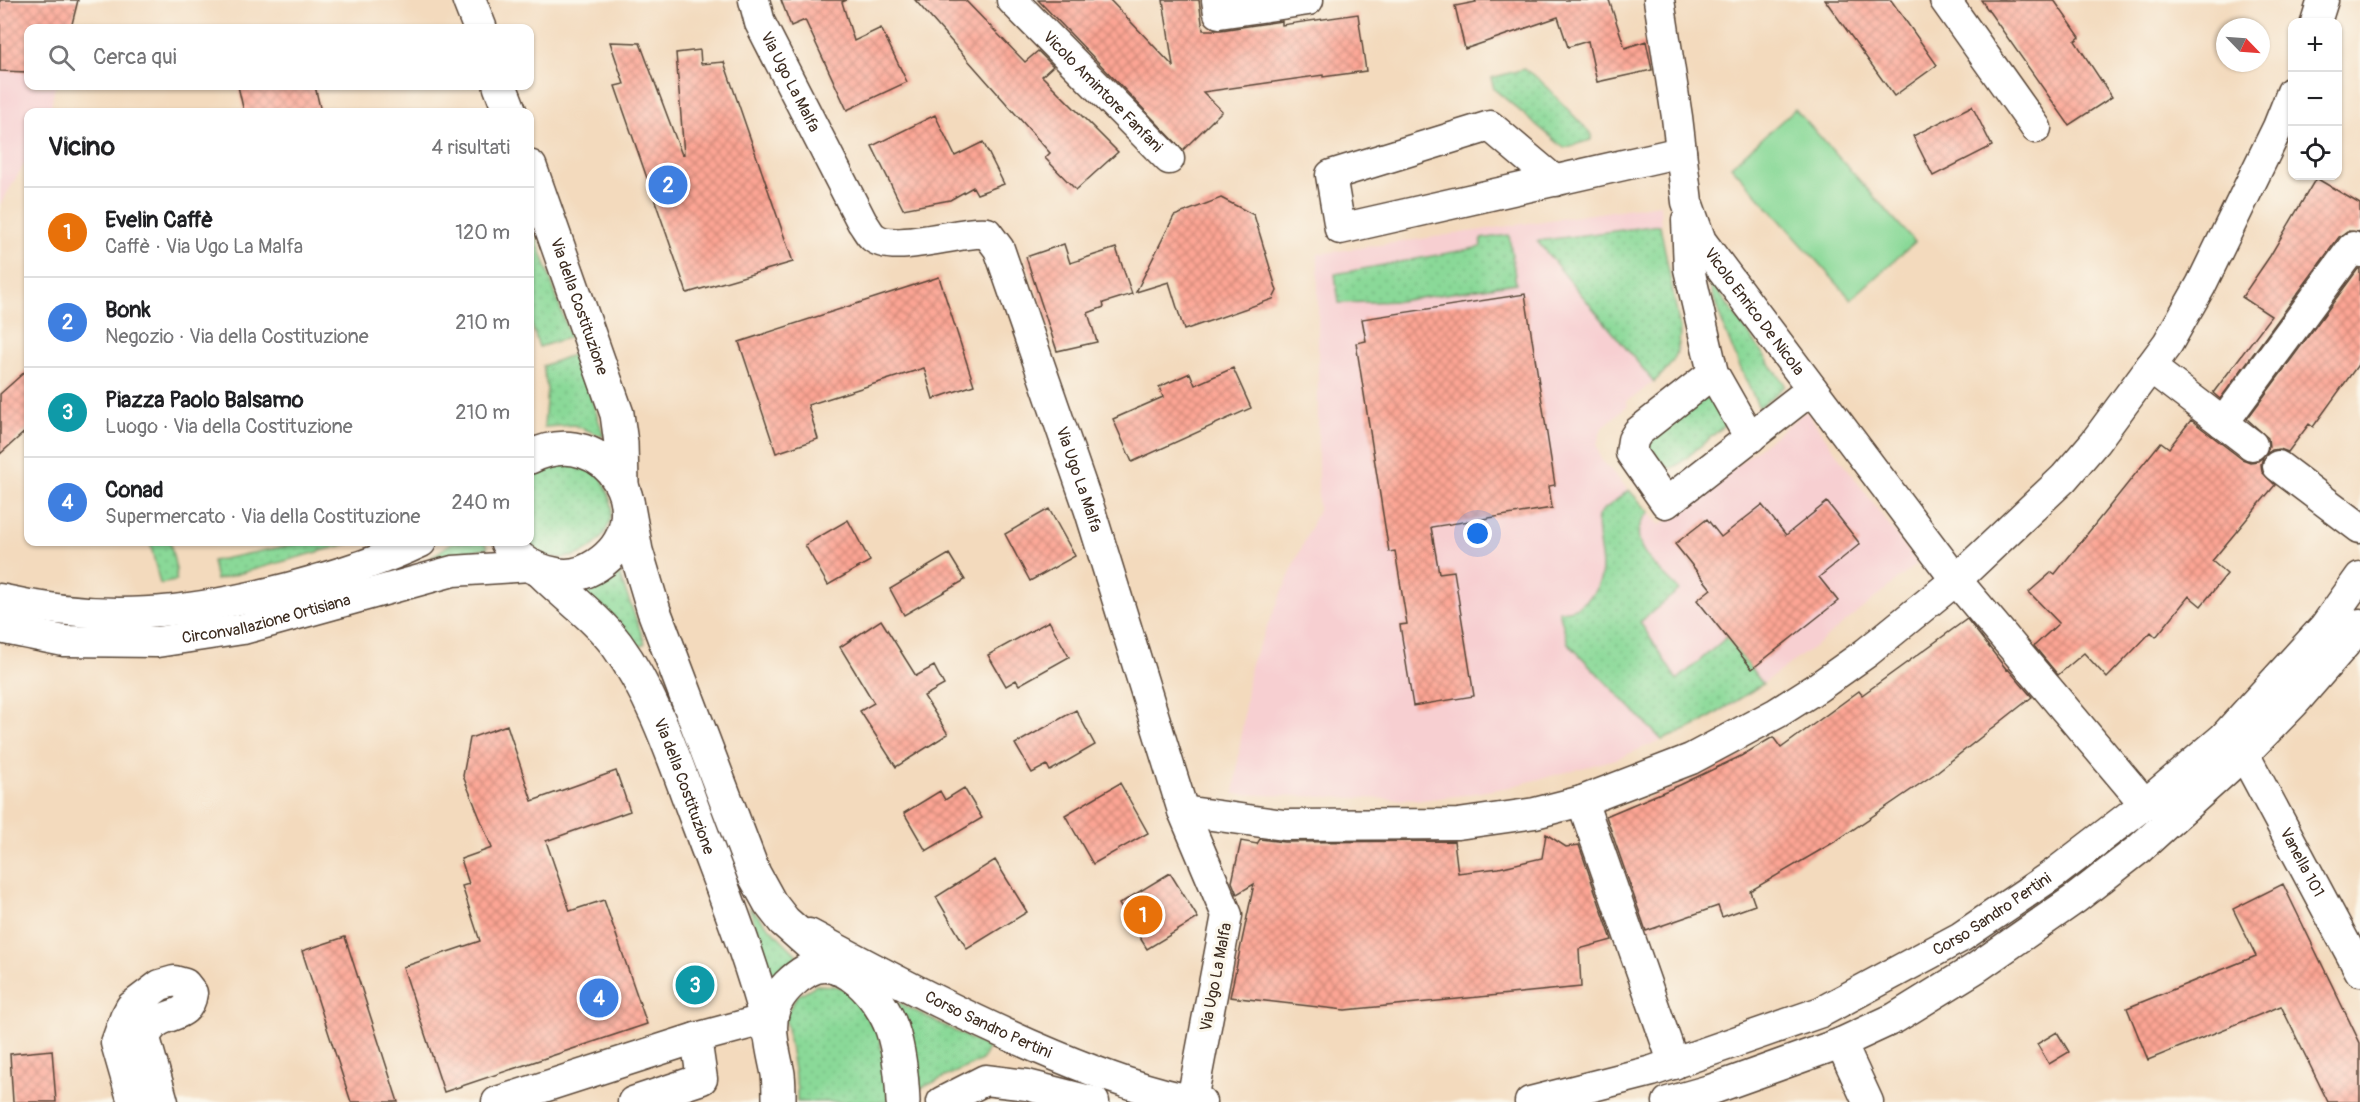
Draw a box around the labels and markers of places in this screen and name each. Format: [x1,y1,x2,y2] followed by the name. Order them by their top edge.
[648,162,688,207] pin: 2
[1124,892,1162,938] pin: 1
[676,962,714,1008] pin: 3
[580,976,618,1020] pin: 4

